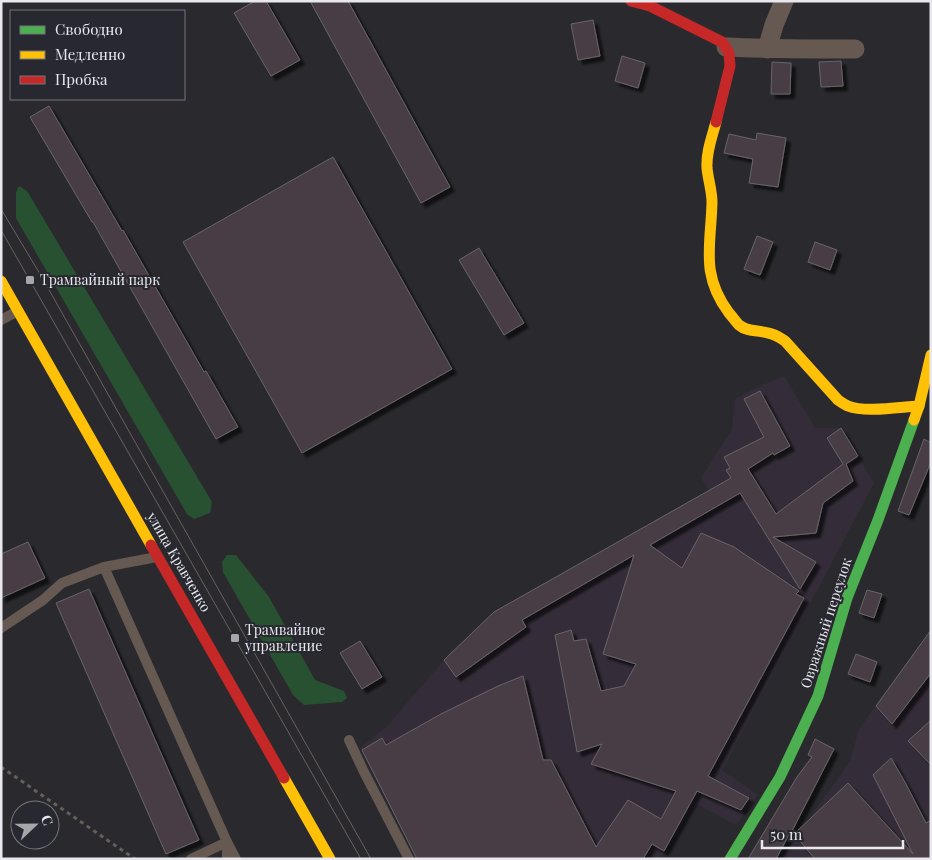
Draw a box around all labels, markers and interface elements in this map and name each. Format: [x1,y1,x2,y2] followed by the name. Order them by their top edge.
[10,10,185,100] legend
[55,19,123,39] text: Свободно
[55,44,125,64] text: Медленно
[55,69,108,89] text: Пробка
[40,270,160,289] place label: Трамвайный парк
[24,274,36,286] marker: Трамвайный парк
[143,508,216,615] street label: улица Кравченко
[795,555,856,691] street label: Овражный переулок
[244,620,325,655] place label: Трамвайное управление
[229,632,241,644] marker: Трамвайное управление
[10,800,60,850] north arrow
[37,812,58,828] text: С
[762,818,903,850] scale bar
[770,824,803,844] text: 50 m

